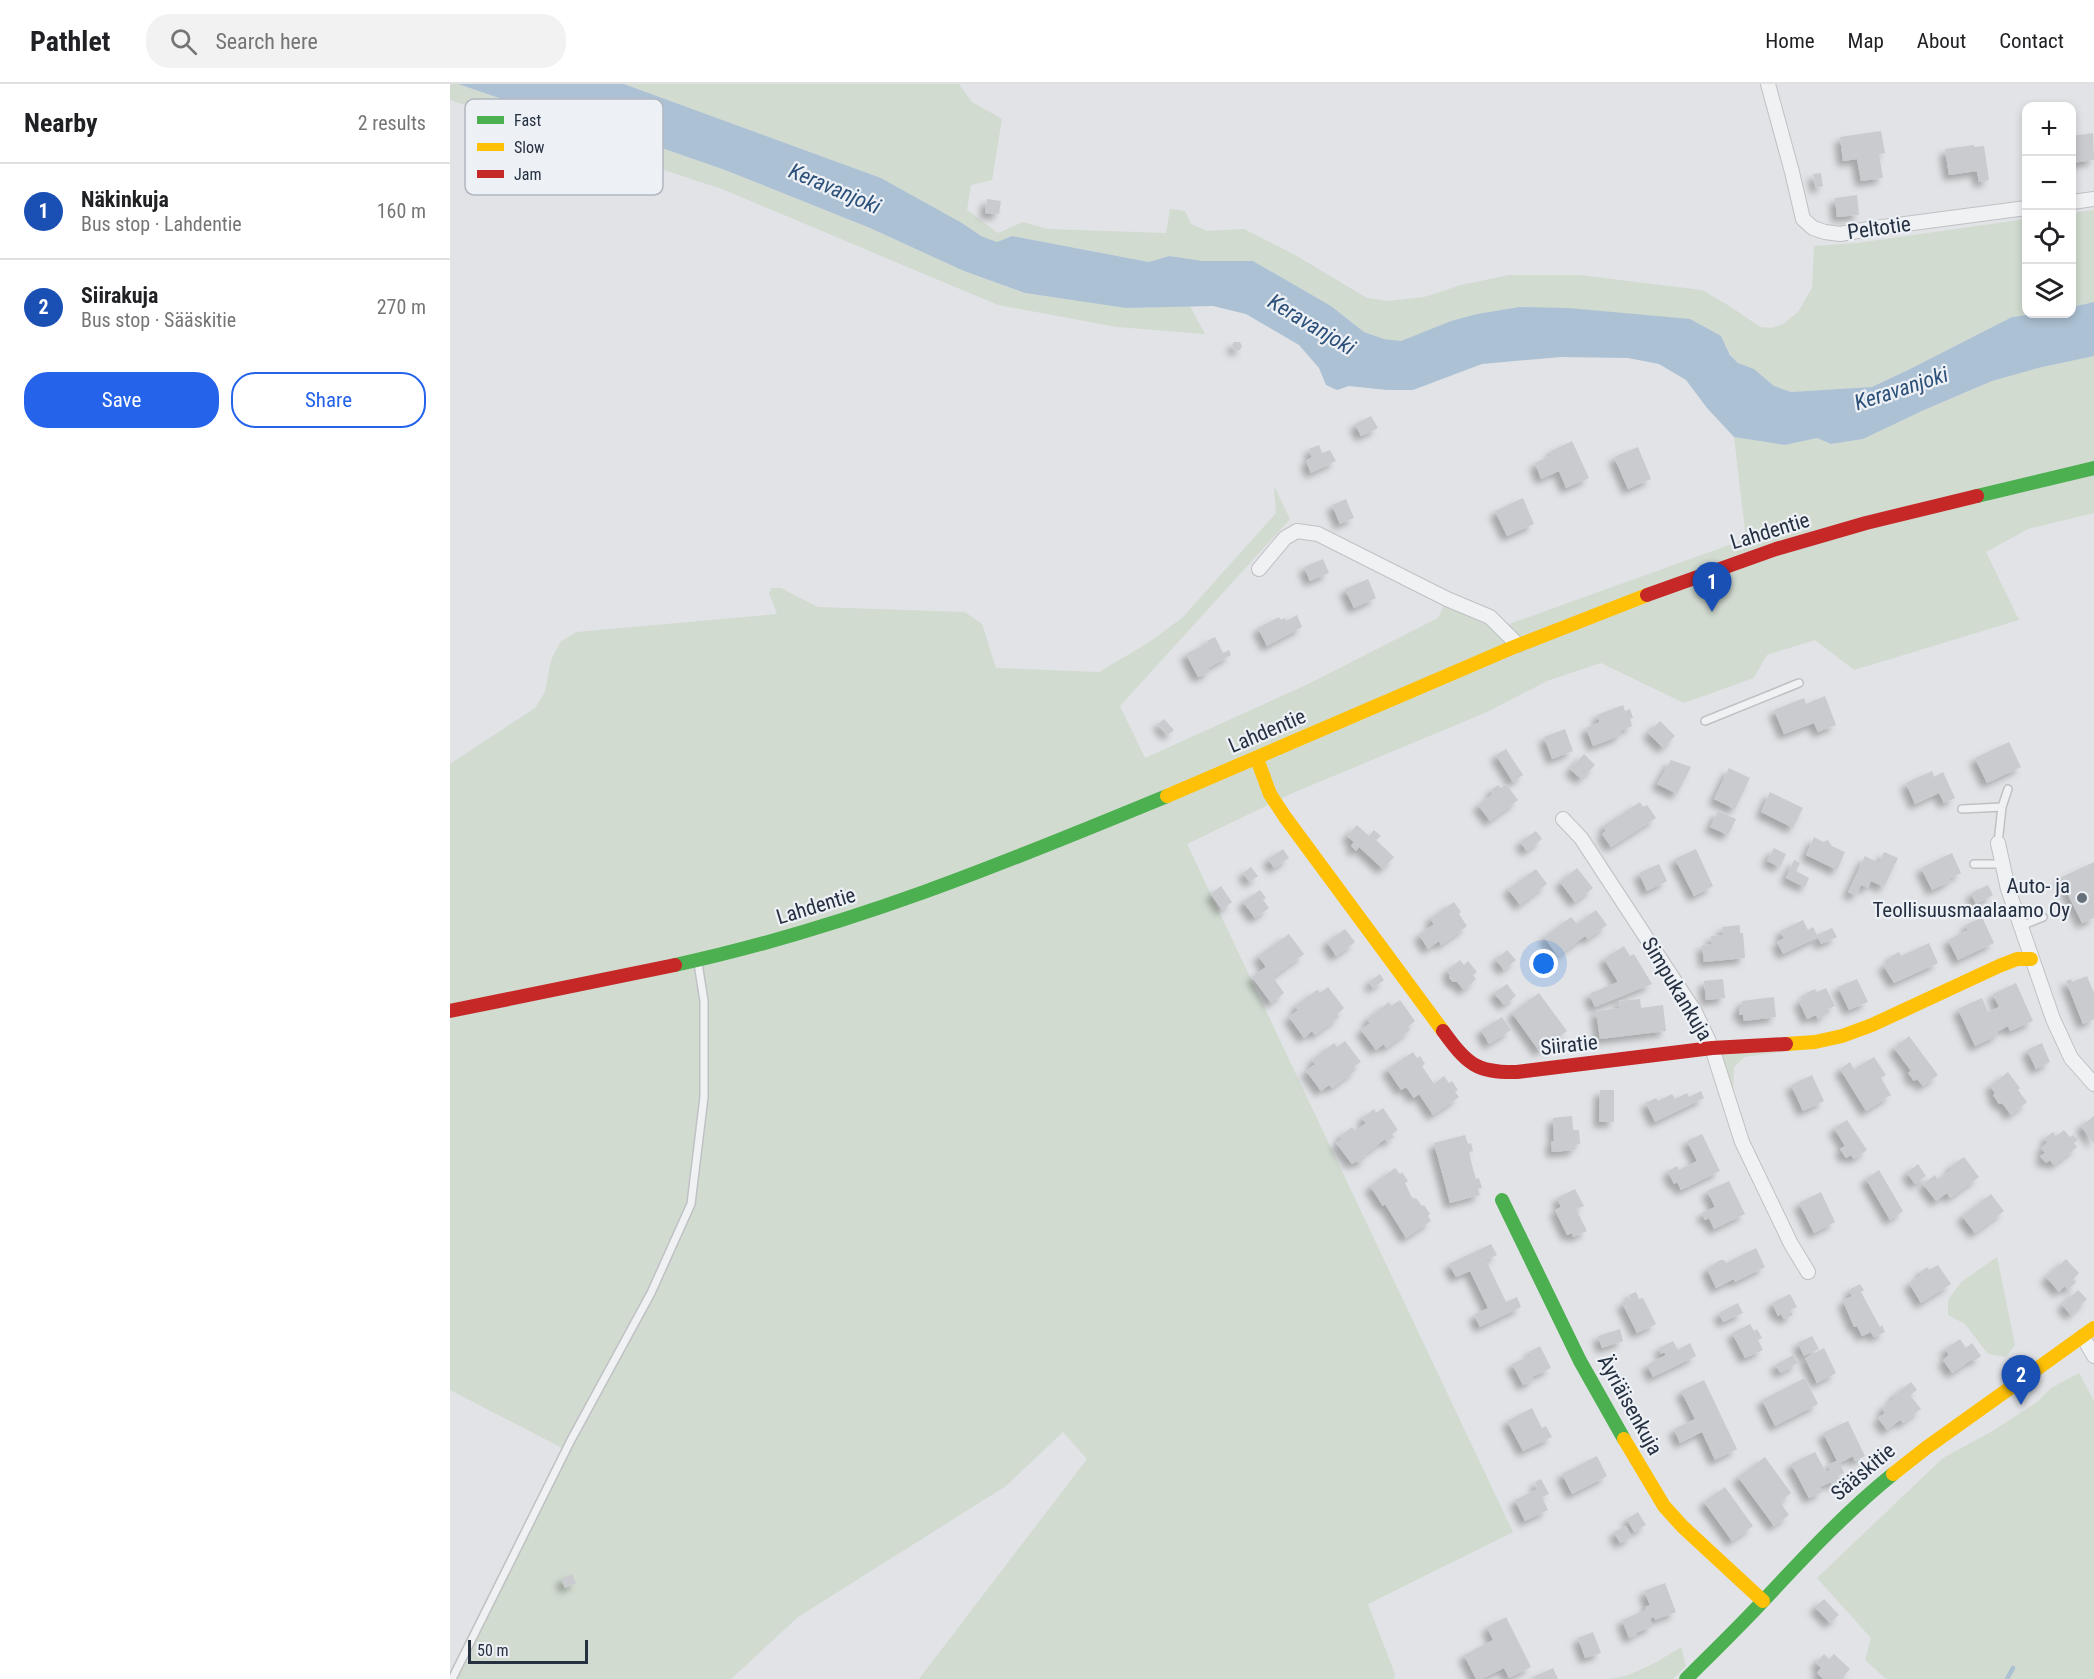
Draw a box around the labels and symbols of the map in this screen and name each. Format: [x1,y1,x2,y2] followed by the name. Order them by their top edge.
[465,99,663,195] legend
[514,111,541,130] text: Fast
[514,138,544,157] text: Slow
[785,158,884,219] water label: Keravanjoki
[514,165,541,184] text: Jam
[1846,212,1912,244] street label: Peltotie
[1264,289,1360,360] water label: Keravanjoki
[1851,362,1951,415] water label: Keravanjoki
[1728,508,1813,554] street label: Lahdentie
[1692,562,1732,612] pin: 1
[1225,704,1309,758] street label: Lahdentie
[1872,874,2070,922] place label: Auto- ja Teollisuusmaalaamo Oy
[774,883,859,929] street label: Lahdentie
[2075,891,2089,905] marker: Auto- ja Teollisuusmaalaamo Oy
[1637,933,1717,1045] street label: Simpukankuja
[1529,949,1558,978] your location
[1539,1030,1599,1060] street label: Siiratie
[1593,1351,1667,1459] street label: Äyriäisenkuja
[2002,1356,2040,1405] pin: 2
[1826,1438,1900,1506] street label: Sääskitie
[468,1637,588,1664] scale bar

